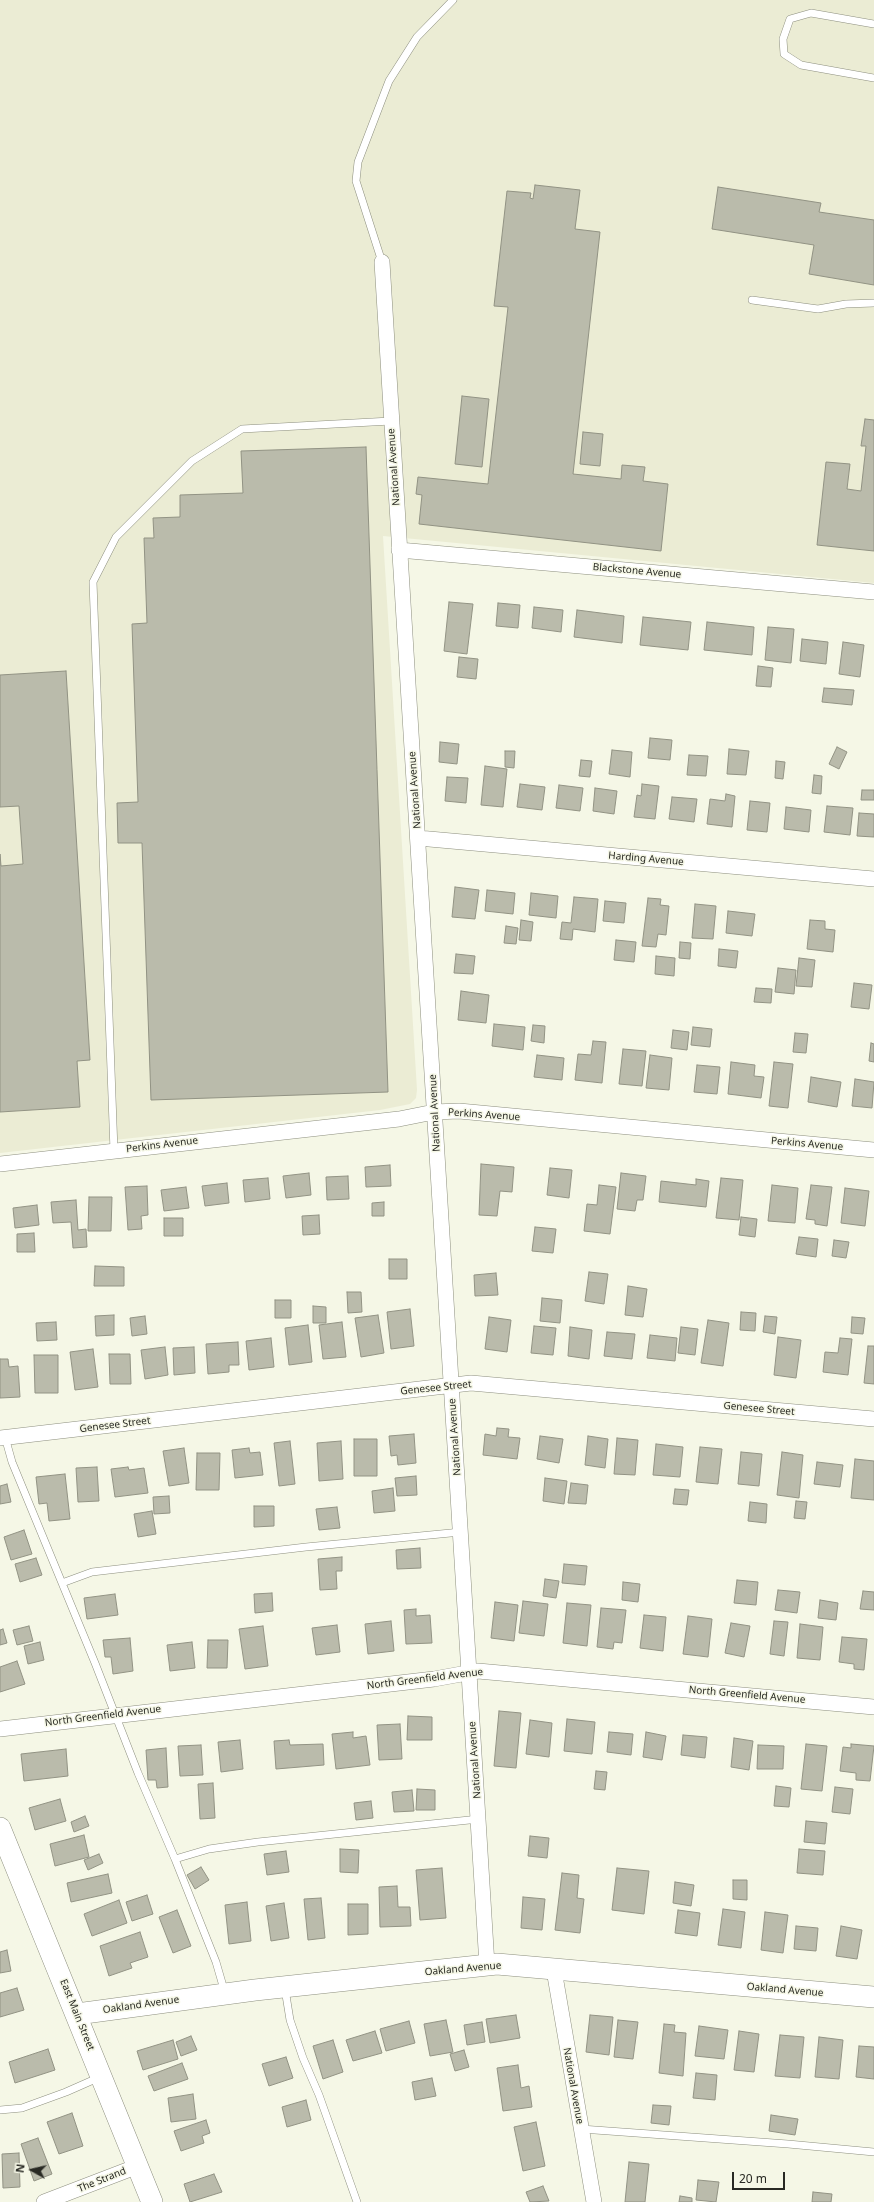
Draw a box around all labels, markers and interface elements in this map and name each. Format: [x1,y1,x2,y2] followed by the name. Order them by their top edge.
[385,428,403,506] street label: National Avenue
[592,561,682,581] street label: Blackstone Avenue
[406,751,424,829] street label: National Avenue
[608,850,684,868] street label: Harding Avenue
[427,1074,443,1152] street label: National Avenue
[447,1106,521,1124] street label: Perkins Avenue
[125,1135,199,1155] street label: Perkins Avenue
[770,1135,844,1153] street label: Perkins Avenue
[400,1378,472,1398] street label: Genesee Street
[446,1398,464,1476] street label: National Avenue
[723,1400,795,1418] street label: Genesee Street
[79,1415,151,1435] street label: Genesee Street
[366,1666,484,1692] street label: North Greenfield Avenue
[688,1684,806,1706] street label: North Greenfield Avenue
[44,1703,162,1729] street label: North Greenfield Avenue
[466,1721,484,1799] street label: National Avenue
[424,1960,502,1978] street label: Oakland Avenue
[57,1977,97,2053] street label: East Main Street
[746,1981,824,1999] street label: Oakland Avenue
[102,1994,180,2016] street label: Oakland Avenue
[560,2047,586,2125] street label: National Avenue
[12,2150,52,2190] north arrow
[12,2163,28,2174] text: N
[734,2164,787,2190] scale bar
[76,2165,128,2195] street label: The Strand
[739,2170,767,2187] text: 20 m

